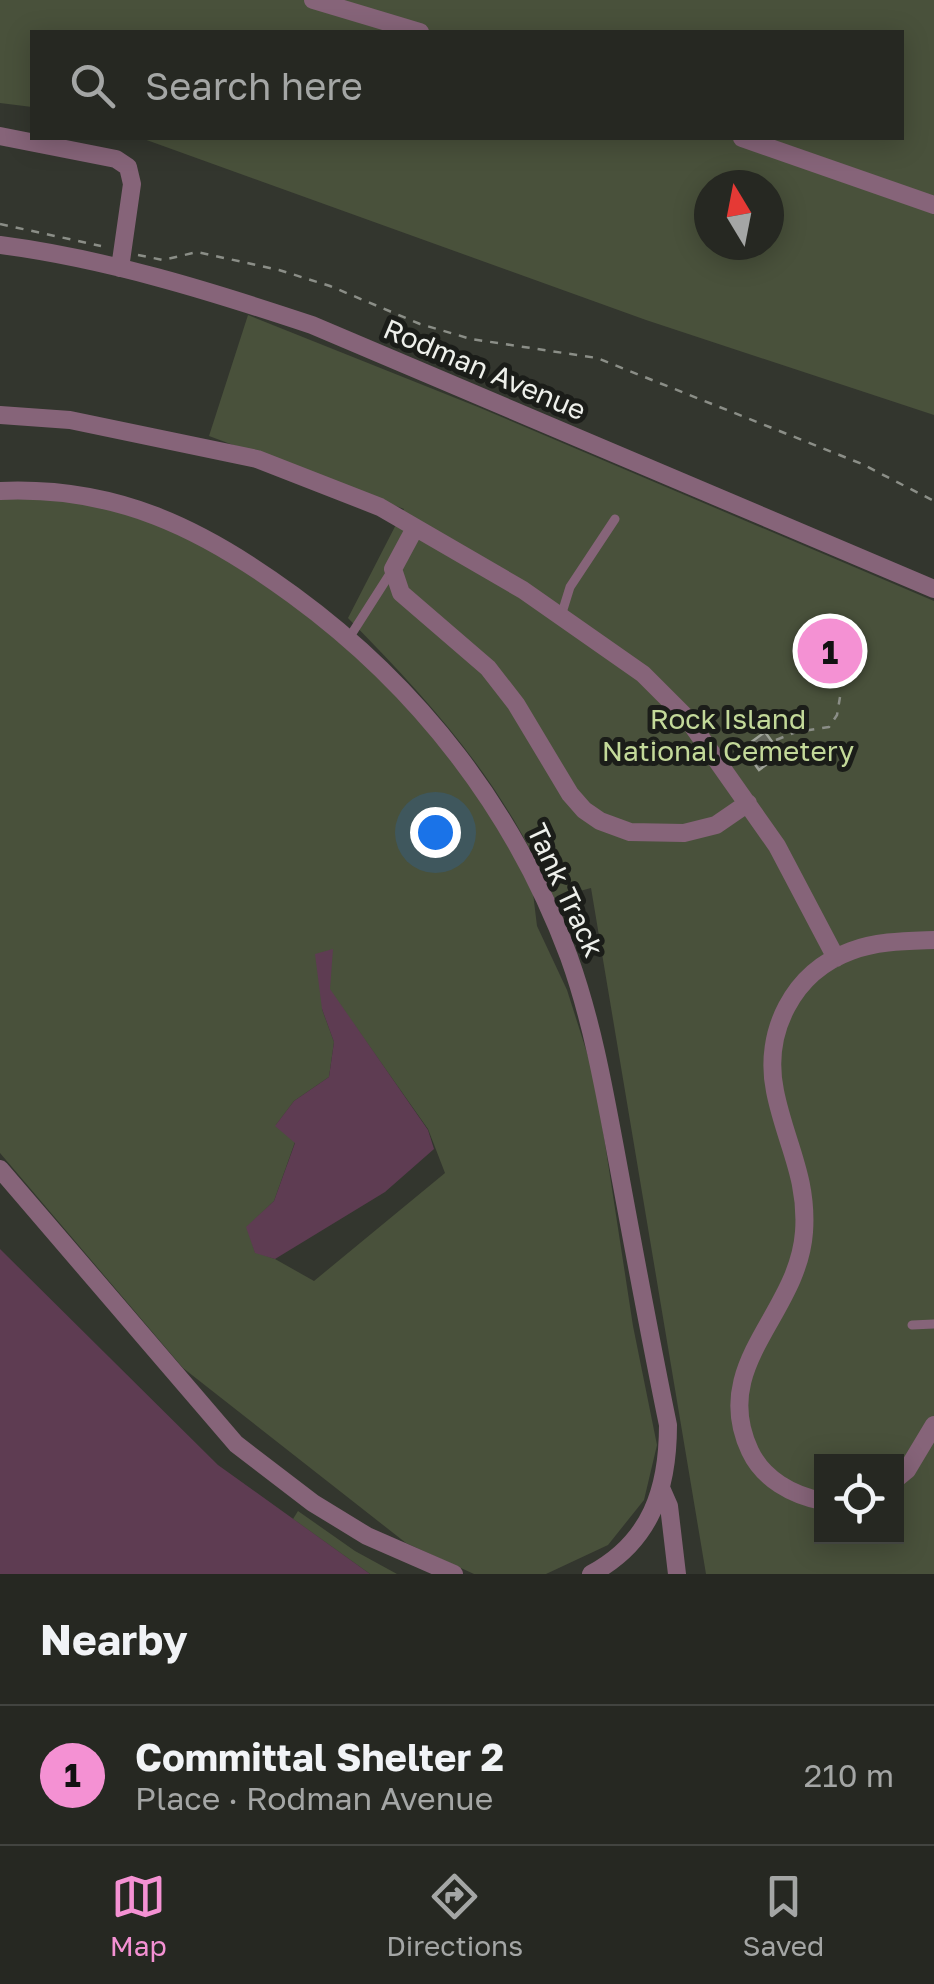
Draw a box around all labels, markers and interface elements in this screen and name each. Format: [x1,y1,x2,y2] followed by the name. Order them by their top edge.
[30,30,904,140] search box
[65,58,120,113] icon: search
[145,63,363,108] text: Search here
[694,170,784,260] north arrow
[379,312,591,426] street label: Rodman Avenue
[798,614,862,688] pin: 1
[602,702,855,767] park label: Rock Island National Cemetery
[410,807,461,858] your location
[521,818,611,962] street label: Tank Track
[814,1454,904,1544] map controls
[814,1454,904,1544] button: locate
[40,1614,188,1664] text: Nearby
[135,1734,504,1779] text: Committal Shelter 2
[64,1756,81,1794] text: 1
[804,1756,894,1794] text: 210 m
[135,1779,493,1817] text: Place · Rodman Avenue
[110,1869,167,1962] tab: Map
[386,1869,523,1962] tab: Directions
[742,1869,824,1962] tab: Saved

